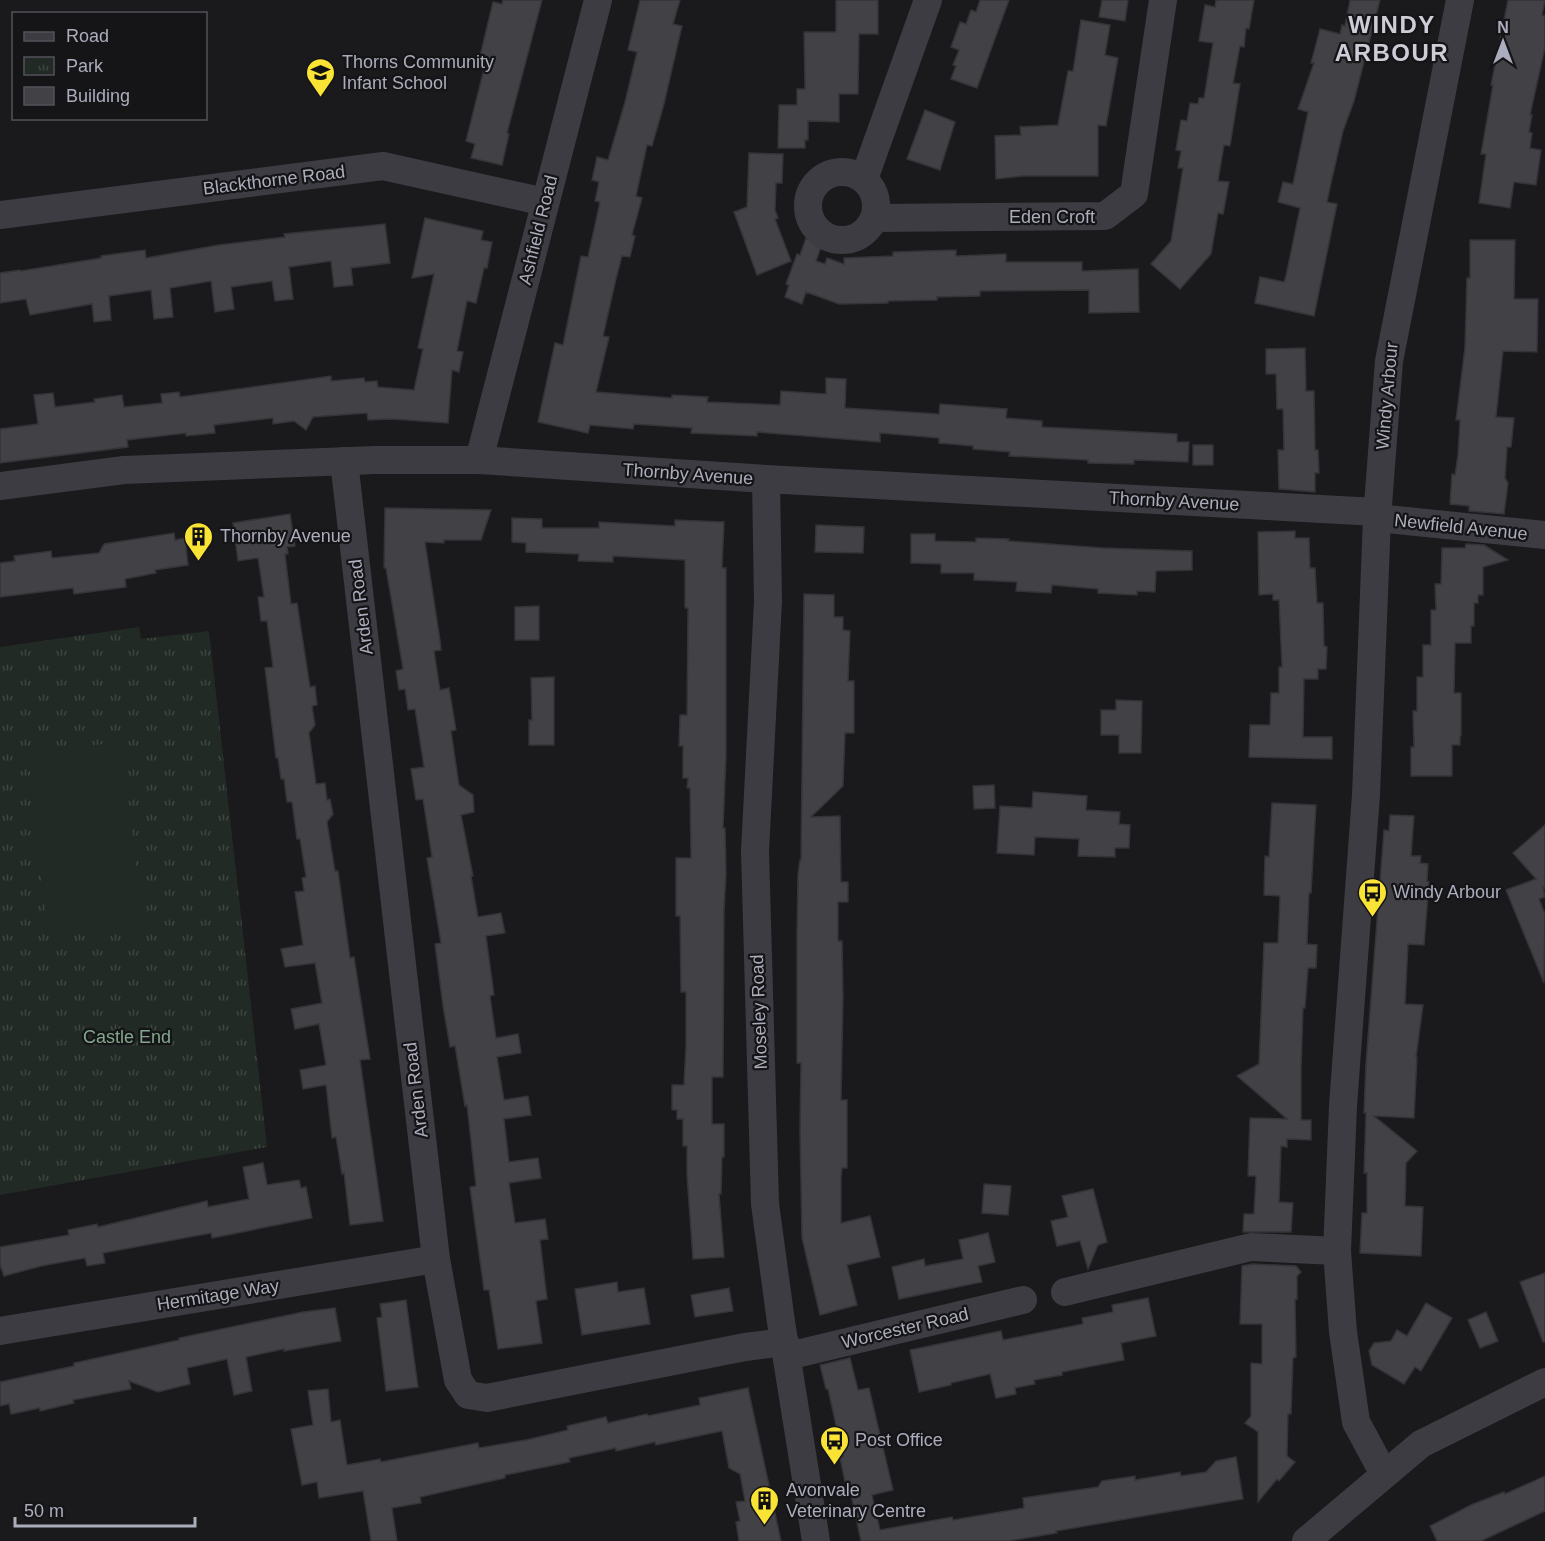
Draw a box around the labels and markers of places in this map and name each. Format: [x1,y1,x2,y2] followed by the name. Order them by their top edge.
[342,52,494,93] place label: Thorns Community Infant School
[305,56,337,98] school or university icon: Thorns Community Infant School
[183,520,215,562] building icon: Thornby Avenue
[220,526,351,546] place label: Thornby Avenue
[1356,876,1388,918] bus stop icon: Windy Arbour
[1393,882,1501,902] place label: Windy Arbour
[818,1424,850,1466] bus stop icon: Post Office
[855,1430,943,1450] place label: Post Office
[786,1480,926,1521] place label: Avonvale Veterinary Centre
[749,1484,781,1526] building icon: Avonvale Veterinary Centre

